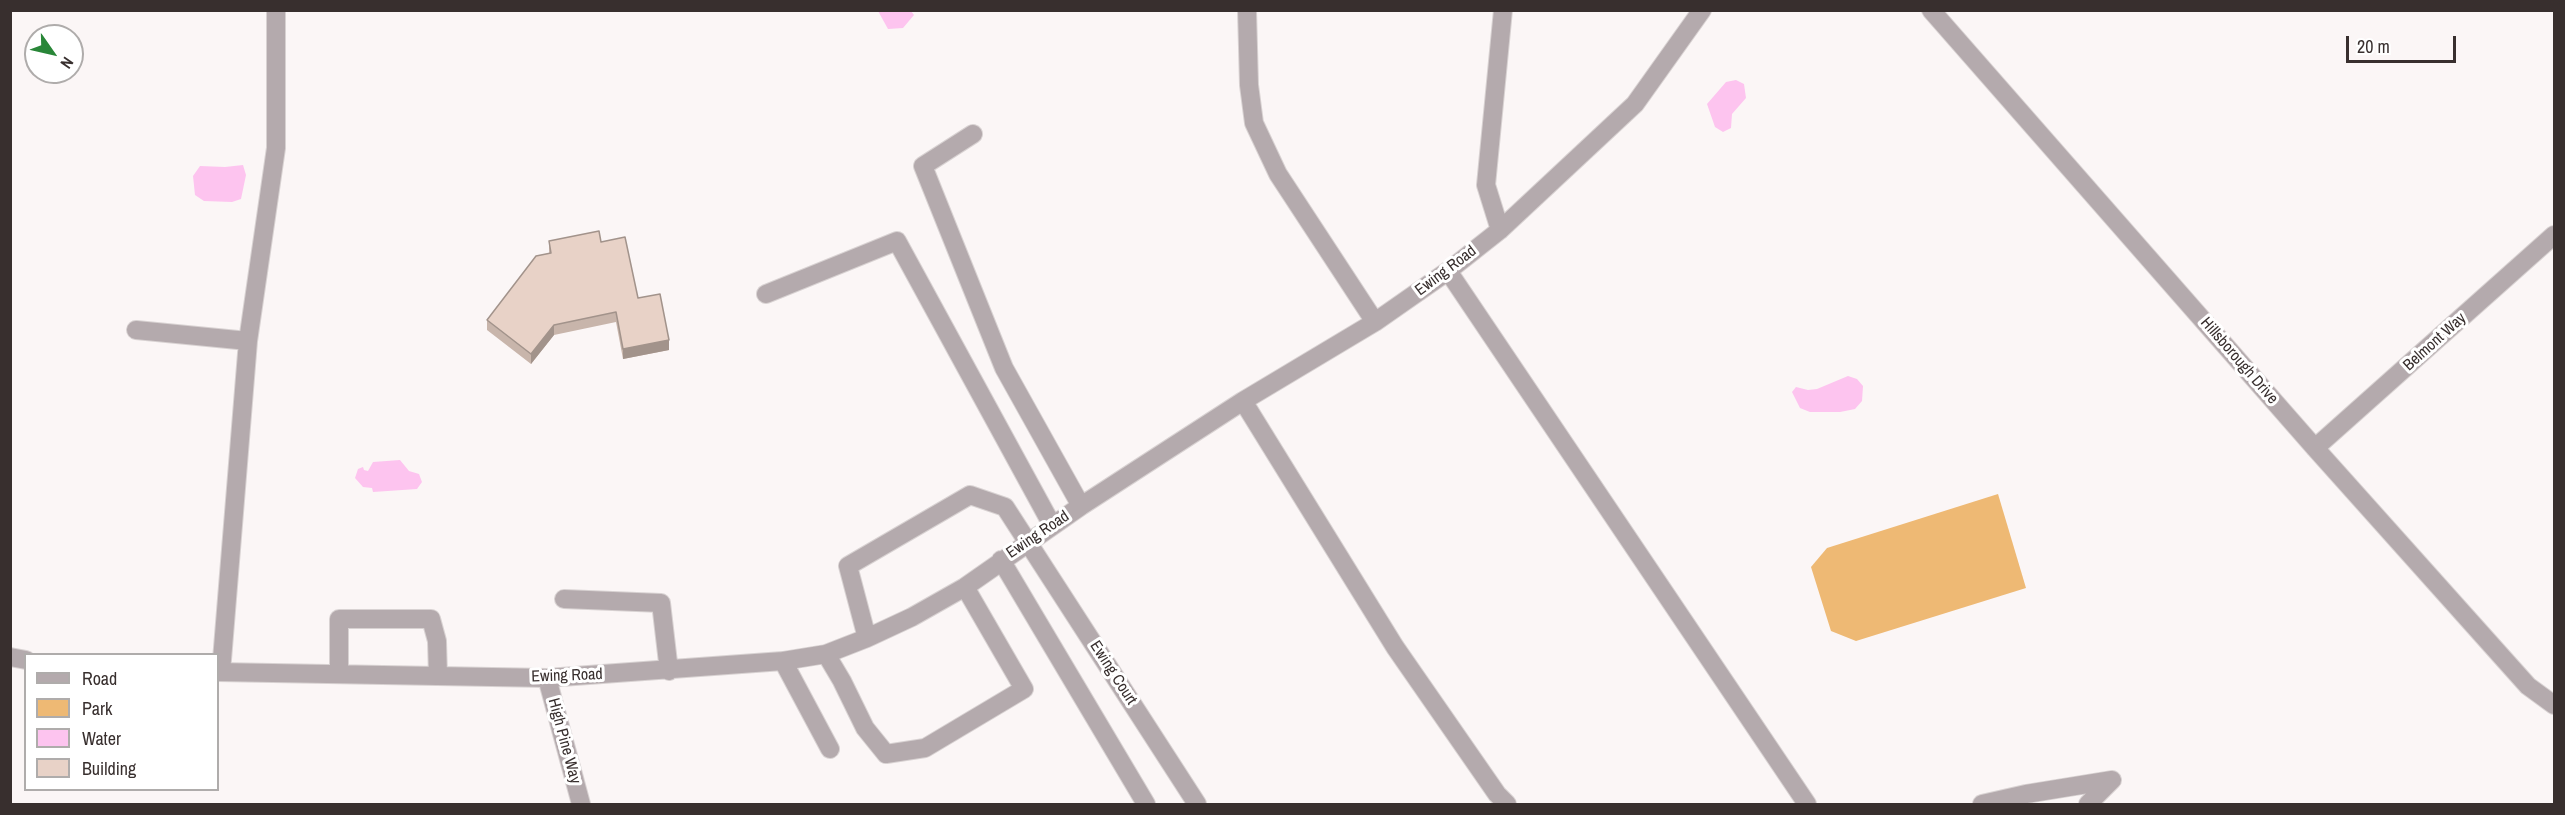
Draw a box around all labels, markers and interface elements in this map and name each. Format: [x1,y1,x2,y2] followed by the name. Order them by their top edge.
[24,24,84,84] north arrow
[2349,24,2458,62] scale bar
[2357,34,2390,59] text: 20 m
[55,53,79,73] text: N
[1412,242,1480,300] street label: Ewing Road
[2400,309,2470,375] street label: Belmont Way
[2196,314,2282,408] street label: Hillsborough Drive
[1003,507,1073,563] street label: Ewing Road
[1085,637,1141,709] street label: Ewing Court
[24,653,219,791] legend
[531,665,603,687] street label: Ewing Road
[82,666,117,691] text: Road
[82,696,112,721] text: Park
[543,696,585,786] street label: High Pine Way
[82,726,121,751] text: Water
[82,756,136,781] text: Building

